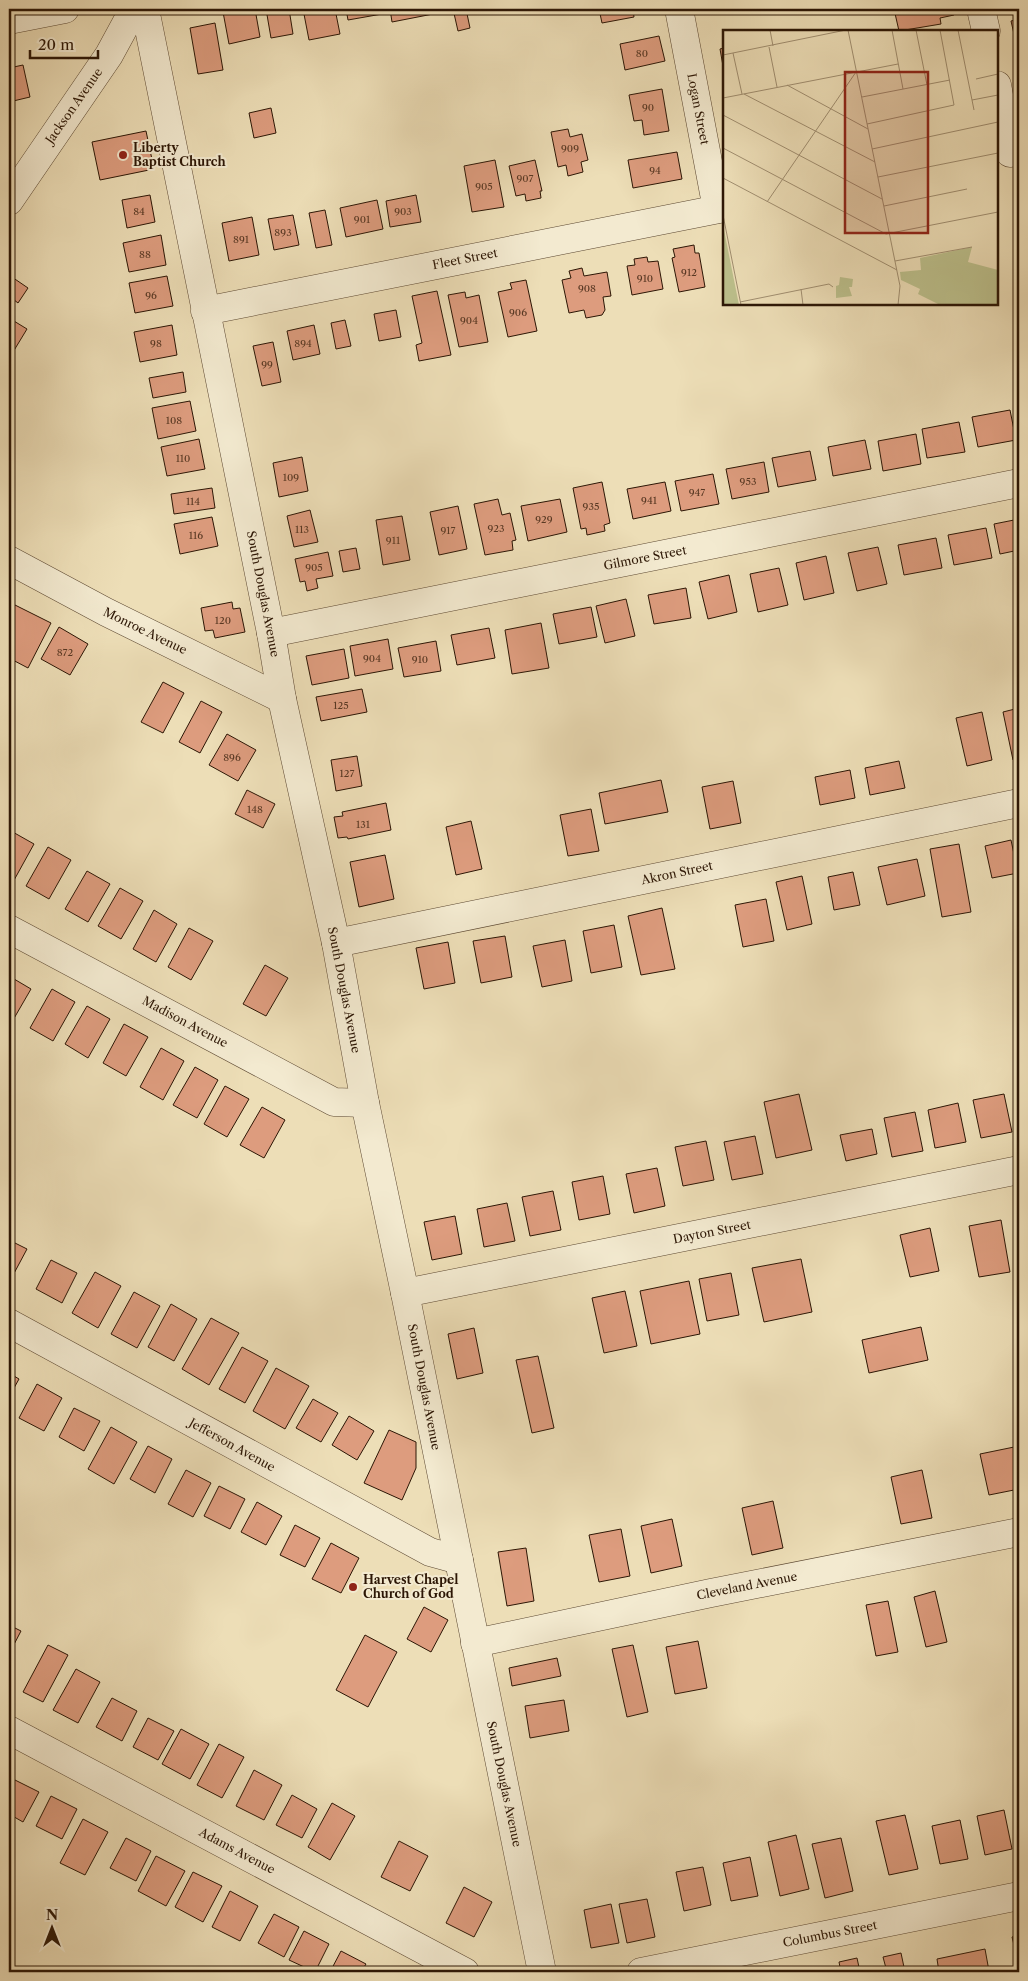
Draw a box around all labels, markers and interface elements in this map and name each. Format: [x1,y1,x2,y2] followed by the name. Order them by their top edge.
[30,28,98,60] scale bar
[723,30,998,305] inset map
[38,35,74,54] text: 20 m
[636,47,648,60] house number: 80
[41,65,105,148] street label: Jackson Avenue
[684,72,713,147] street label: Logan Street
[642,101,654,114] house number: 90
[133,140,226,169] place label: Liberty Baptist Church
[561,142,579,155] house number: 909
[117,149,129,161] marker: Liberty Baptist Church
[649,164,661,177] house number: 94
[516,172,534,185] house number: 907
[475,180,493,193] house number: 905
[133,205,145,218] house number: 84
[394,205,412,218] house number: 903
[354,213,371,226] house number: 901
[274,226,292,239] house number: 893
[233,233,250,246] house number: 891
[431,245,500,272] street label: Fleet Street
[139,248,151,261] house number: 88
[681,266,697,279] house number: 912
[637,272,653,285] house number: 910
[578,282,596,295] house number: 908
[145,289,157,302] house number: 96
[509,306,527,319] house number: 906
[460,314,478,327] house number: 904
[150,337,162,350] house number: 98
[294,337,312,350] house number: 894
[261,358,273,371] house number: 99
[166,414,182,427] house number: 108
[176,452,190,465] house number: 110
[283,471,299,484] house number: 109
[740,475,756,488] house number: 953
[689,486,705,499] house number: 947
[641,494,658,507] house number: 941
[186,495,200,508] house number: 114
[583,500,599,513] house number: 935
[535,513,553,526] house number: 929
[487,522,505,535] house number: 923
[295,523,309,536] house number: 113
[441,524,456,537] house number: 917
[189,529,203,542] house number: 116
[244,530,283,659] street label: South Douglas Avenue
[386,534,401,547] house number: 911
[602,542,688,573] street label: Gilmore Street
[305,561,323,574] house number: 905
[101,604,190,657] street label: Monroe Avenue
[215,614,231,627] house number: 120
[57,646,74,659] house number: 872
[363,652,381,665] house number: 904
[412,653,428,666] house number: 910
[333,699,349,712] house number: 125
[223,751,241,764] house number: 896
[340,767,355,780] house number: 127
[247,803,263,816] house number: 148
[356,818,371,831] house number: 131
[639,857,715,888] street label: Akron Street
[325,926,364,1055] street label: South Douglas Avenue
[140,993,231,1051] street label: Madison Avenue
[672,1216,753,1246] street label: Dayton Street
[405,1323,444,1452] street label: South Douglas Avenue
[185,1414,278,1475] street label: Jefferson Avenue
[695,1568,799,1603] street label: Cleveland Avenue
[363,1572,459,1601] place label: Harvest Chapel Church of God
[347,1581,359,1593] marker: Harvest Chapel Church of God
[484,1720,525,1848] street label: South Douglas Avenue
[196,1824,278,1877] street label: Adams Avenue
[28,1904,78,1954] north arrow
[46,1906,58,1924] text: N
[781,1917,879,1950] street label: Columbus Street

